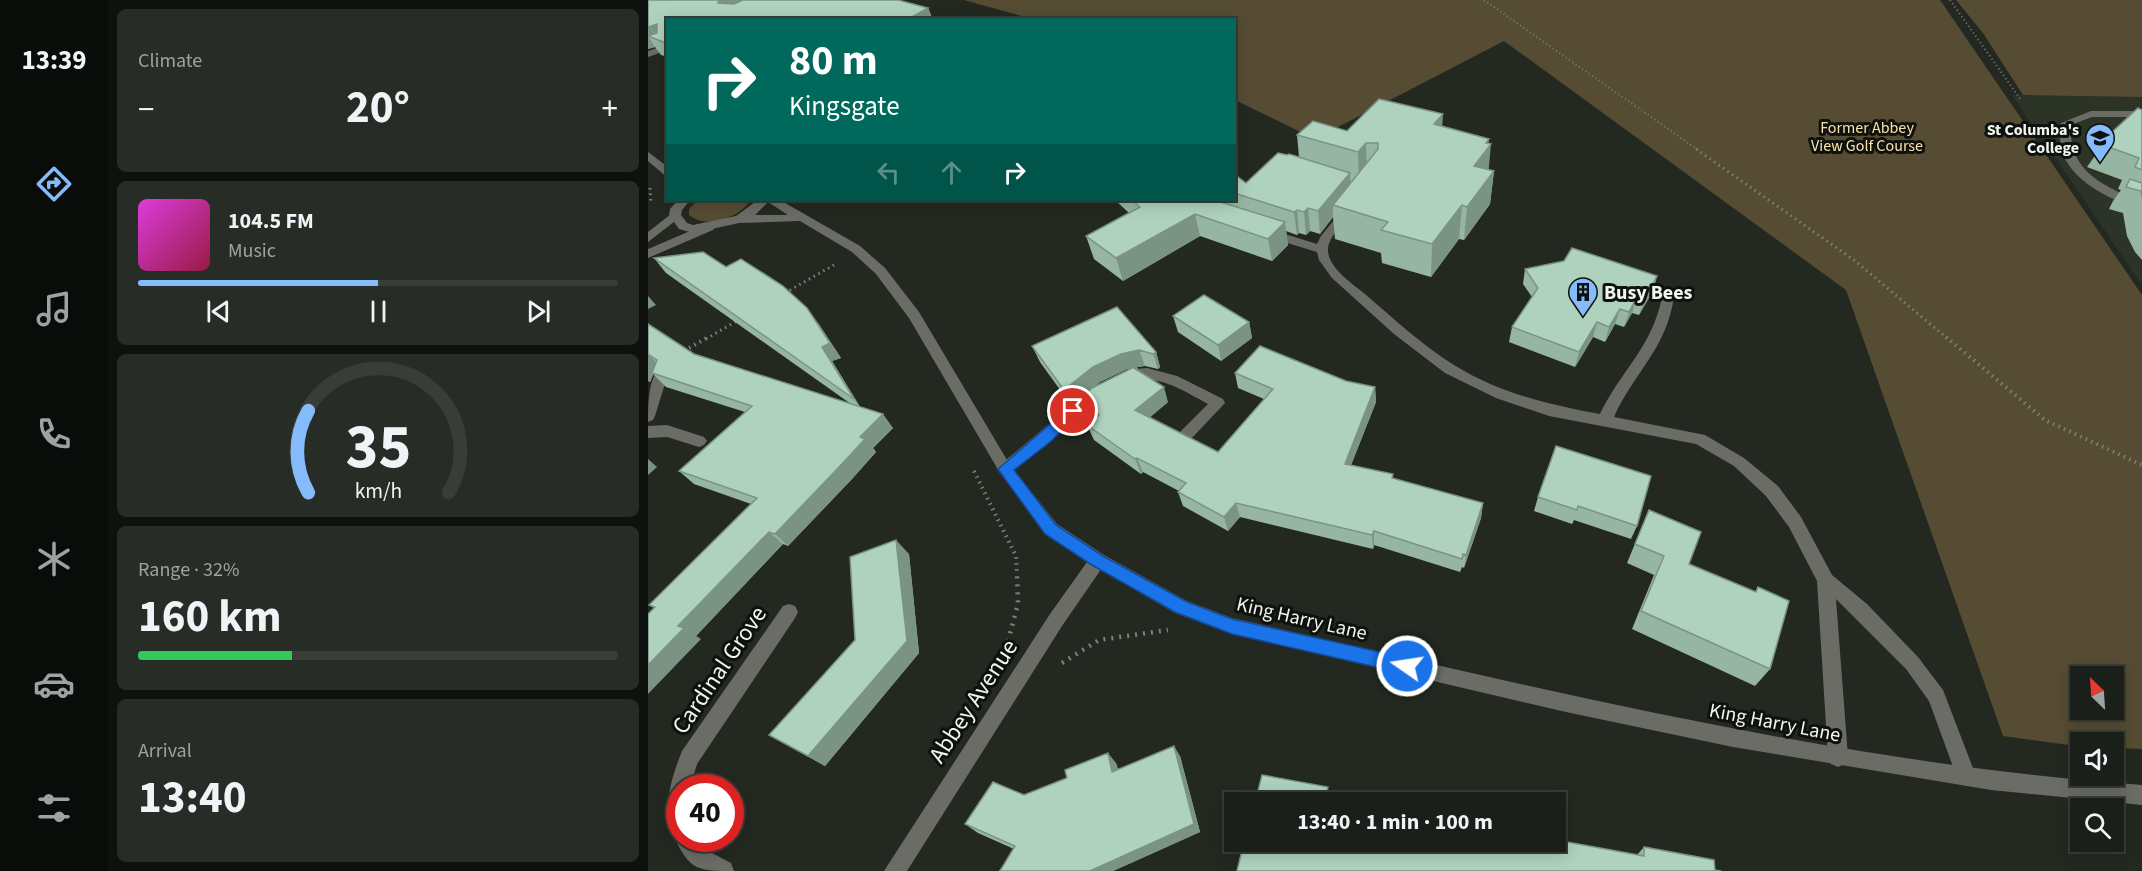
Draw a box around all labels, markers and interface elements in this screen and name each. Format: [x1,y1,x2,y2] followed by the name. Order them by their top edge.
[789,31,878,91] text: 80 m
[21,41,87,80] text: 13:39
[690,42,768,120] icon: right
[138,47,202,75] text: Climate
[346,76,410,140] text: 20°
[138,86,154,133] text: −
[602,86,618,133] text: +
[789,87,900,126] text: Kingsgate
[1811,117,1923,157] park label: Former Abbey View Golf Course
[1987,119,2079,159] place label: St Columba's College
[2084,122,2116,164] school or university icon: St Columba's College
[872,156,905,189] icon: left
[935,156,968,189] icon: ahead
[998,156,1031,189] icon: right
[33,163,75,205] icon: directions
[228,205,314,237] text: 104.5 FM
[228,237,276,265] text: Music
[1567,276,1599,318] building icon: Busy Bees
[1604,279,1693,307] place label: Busy Bees
[33,288,75,330] icon: music
[202,295,235,328] icon: previous
[362,295,395,328] icon: pause
[522,295,555,328] icon: next
[1047,385,1098,436] pin
[1056,394,1089,427] icon: arrive
[345,403,411,492] text: 35
[33,413,75,455] icon: phone
[354,476,402,507] text: km/h
[33,538,75,580] icon: climate
[138,556,239,584] text: Range · 32%
[138,585,282,649] text: 160 km
[1234,590,1370,648] street label: King Harry Lane
[663,599,775,741] street label: Cardinal Grove
[920,632,1027,770] street label: Abbey Avenue
[1375,634,1439,698] position arrow
[33,663,75,705] icon: car
[2070,666,2124,720] north arrow
[2070,666,2124,852] map controls
[1707,697,1843,749] street label: King Harry Lane
[2070,732,2124,786] button: sound
[138,737,192,765] text: Arrival
[138,766,247,830] text: 13:40
[666,774,744,852] speed limit sign: 40
[33,787,75,829] icon: filters
[2070,798,2124,852] button: search
[1297,806,1493,838] text: 13:40 · 1 min · 100 m

